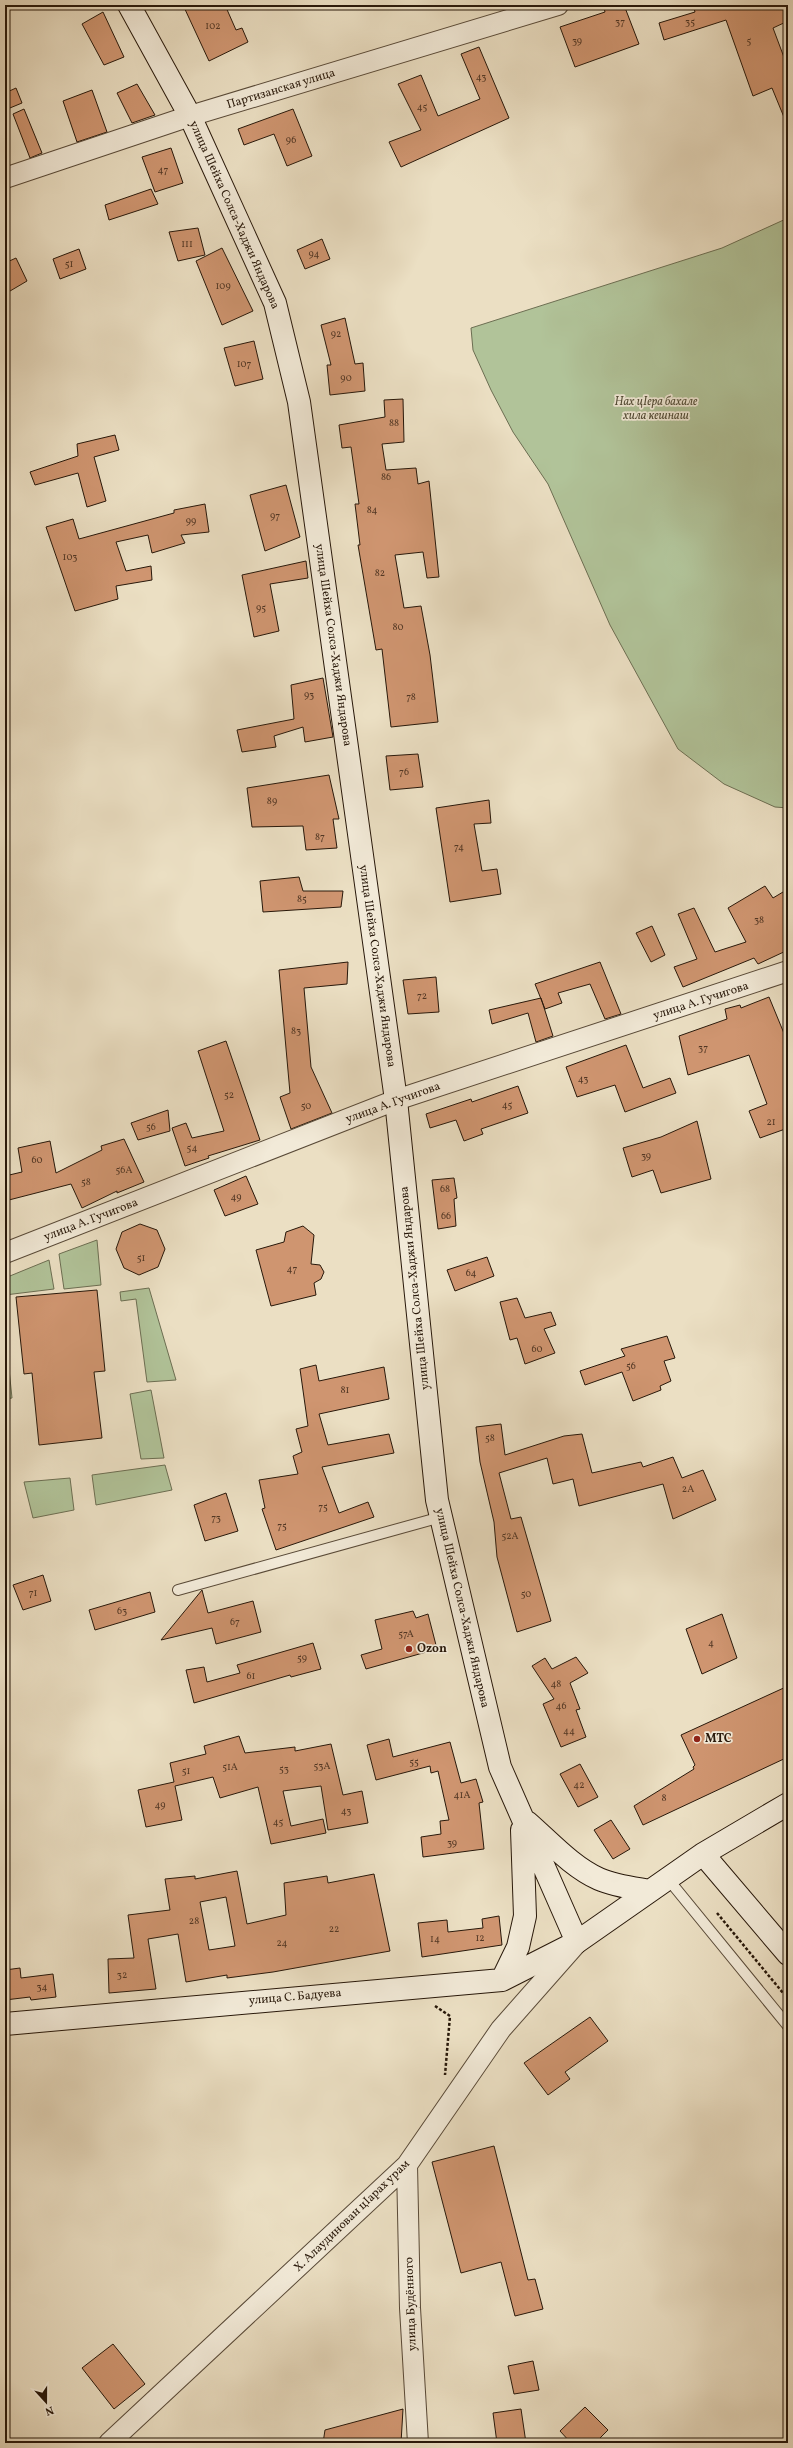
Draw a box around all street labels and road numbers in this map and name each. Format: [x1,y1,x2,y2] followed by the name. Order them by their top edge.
[225,65,337,113] street label: Партизанская улица
[185,118,283,312] street label: улица Шейха Солса-Хаджи Яндарова
[311,543,355,747] street label: улица Шейха Солса-Хаджи Яндарова
[355,864,399,1068] street label: улица Шейха Солса-Хаджи Яндарова
[651,978,751,1024] street label: улица А. Гучигова
[343,1078,443,1128] street label: улица А. Гучигова
[396,1185,434,1391] street label: улица Шейха Солса-Хаджи Яндарова
[42,1195,140,1245] street label: улица А. Гучигова
[431,1507,493,1709] street label: улица Шейха Солса-Хаджи Яндарова
[248,1985,342,2009] street label: улица С. Бадуева
[291,2156,413,2276] street label: Х. Алаудинован цIарах урам
[401,2257,421,2351] street label: улица Будённого

